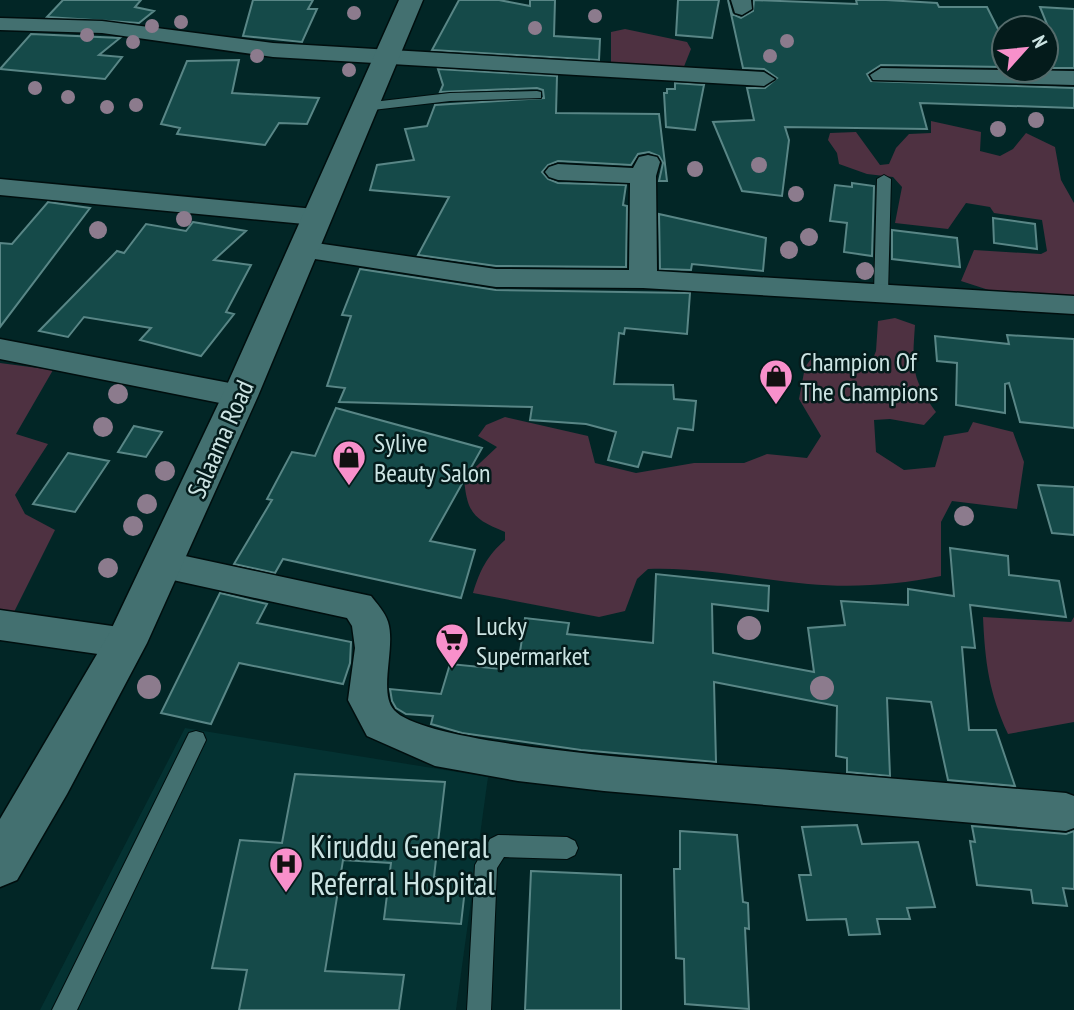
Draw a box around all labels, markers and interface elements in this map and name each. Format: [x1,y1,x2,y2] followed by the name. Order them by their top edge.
[990,14,1060,84] north arrow
[1027,31,1053,51] text: N
[800,345,938,408] place label: Champion Of The Champions
[757,357,795,406] shop icon: Champion Of The Champions
[179,375,261,503] street label: Salaama Road
[374,426,490,489] place label: Sylive Beauty Salon
[330,438,368,487] shop icon: Sylive Beauty Salon
[476,609,590,672] place label: Lucky Supermarket
[433,621,471,670] supermarket icon: Lucky Supermarket
[310,825,495,904] place label: Kiruddu General Referral Hospital
[267,845,305,894] hospital icon: Kiruddu General Referral Hospital

